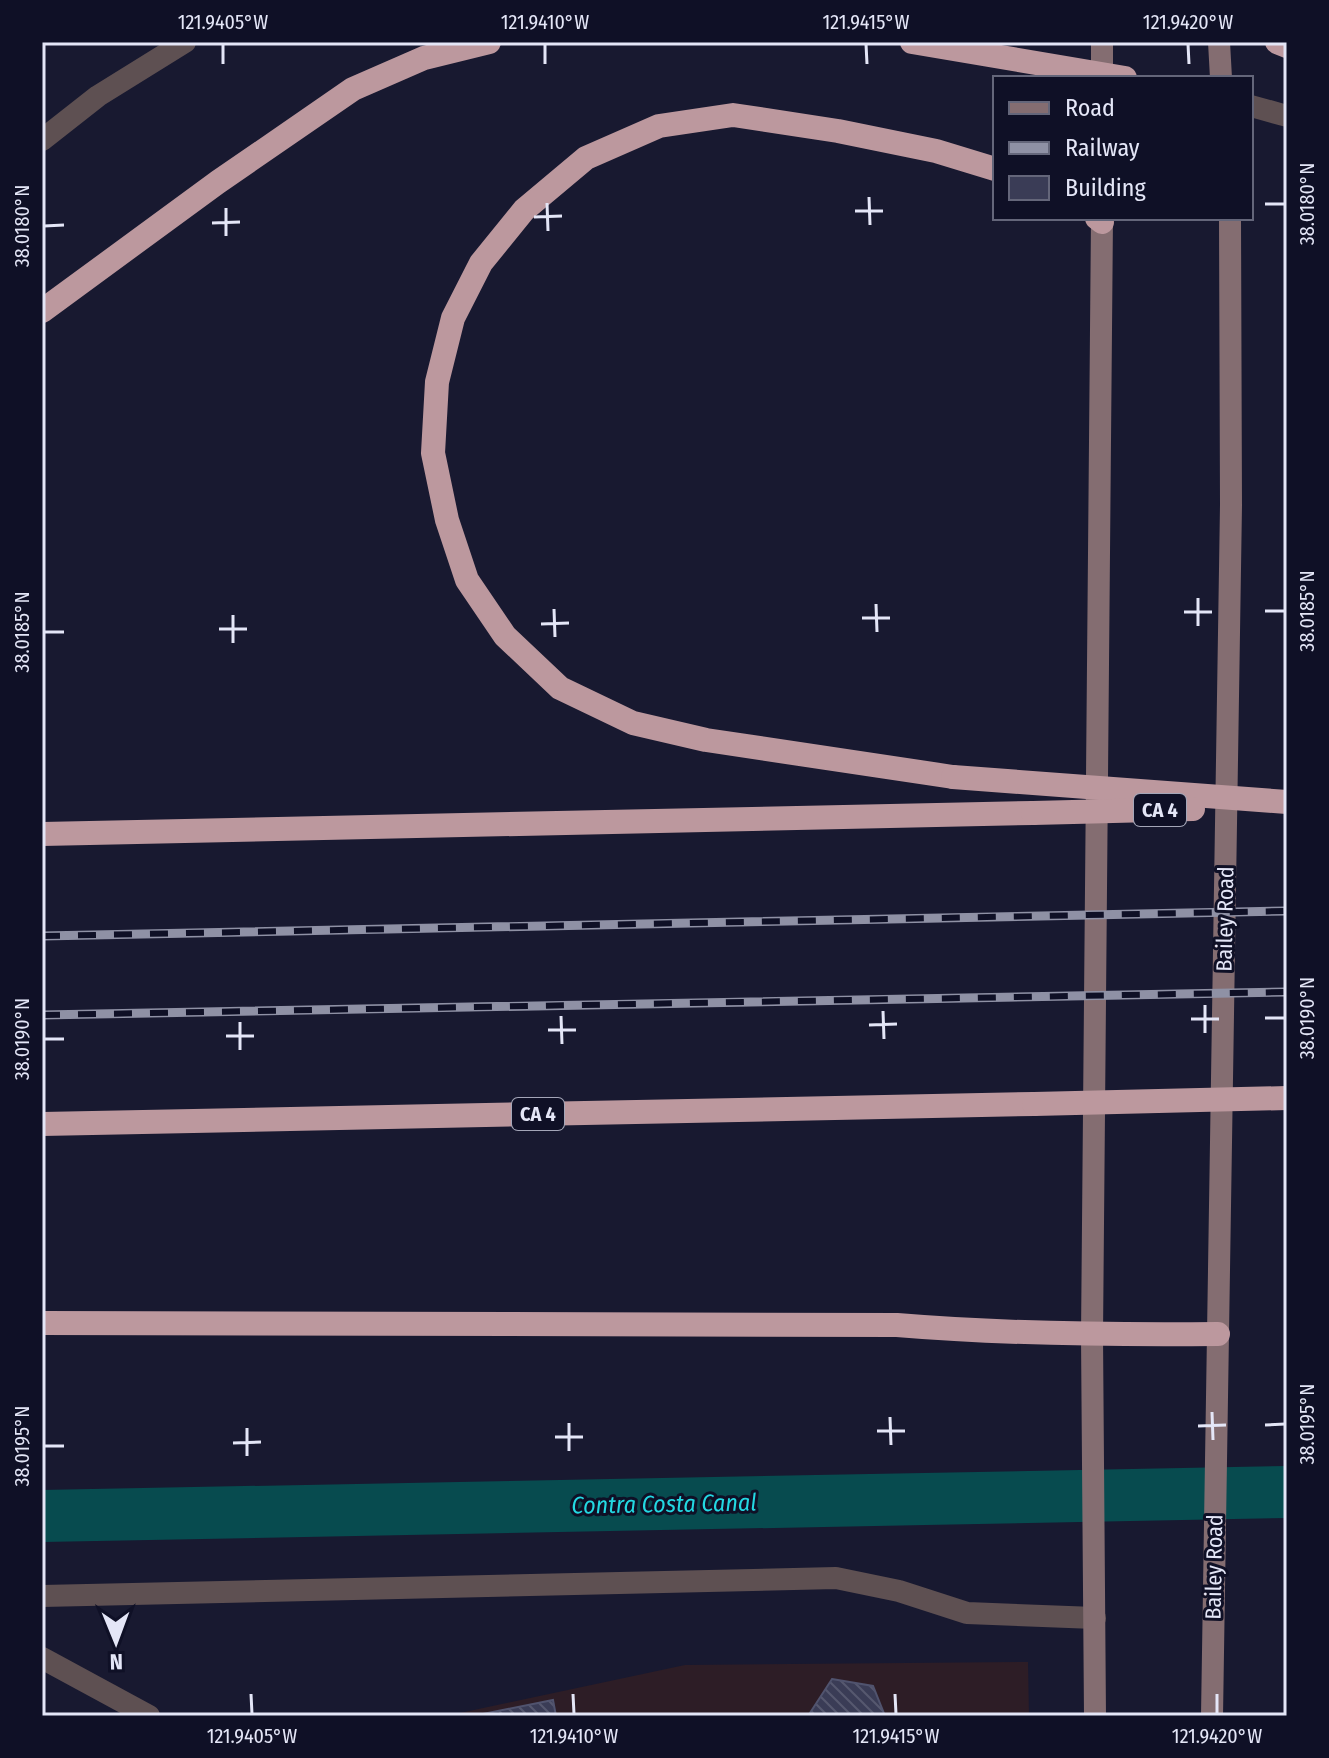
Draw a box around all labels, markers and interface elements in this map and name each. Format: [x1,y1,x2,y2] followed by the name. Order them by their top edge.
[178,10,268,34] text: 121.9405°W
[501,10,589,34] text: 121.9410°W
[822,10,910,34] text: 121.9415°W
[1143,10,1233,34] text: 121.9420°W
[993,76,1253,220] legend
[1065,94,1115,122] text: Road
[1065,134,1140,162] text: Railway
[1295,163,1319,245] text: 38.0180°N
[1065,174,1147,202] text: Building
[10,185,34,267] text: 38.0180°N
[1295,570,1319,652] text: 38.0185°N
[10,591,34,673] text: 38.0185°N
[1134,794,1186,826] road number: CA 4
[1211,866,1239,972] street label: Bailey Road
[1295,977,1319,1059] text: 38.0190°N
[10,998,34,1080] text: 38.0190°N
[512,1098,564,1130] road number: CA 4
[1295,1384,1319,1464] text: 38.0195°N
[10,1406,34,1486] text: 38.0195°N
[571,1488,757,1520] water label: Contra Costa Canal
[1200,1514,1228,1620] street label: Bailey Road
[76,1602,156,1682] north arrow
[110,1648,123,1675] text: N
[207,1724,297,1748] text: 121.9405°W
[530,1724,618,1748] text: 121.9410°W
[852,1724,940,1748] text: 121.9415°W
[1172,1724,1262,1748] text: 121.9420°W

